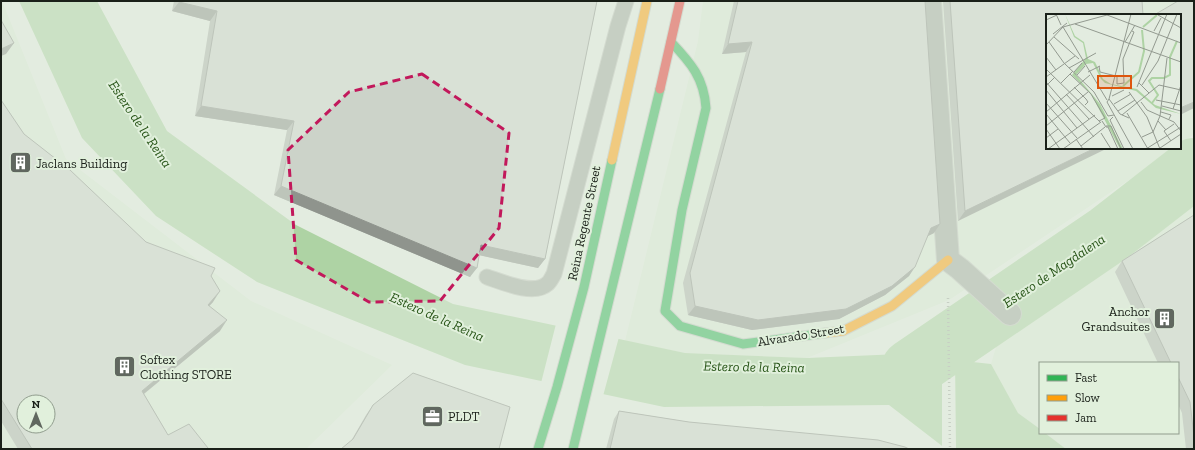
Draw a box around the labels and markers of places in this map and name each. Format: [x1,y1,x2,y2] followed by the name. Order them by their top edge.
[7,150,33,176] building icon: Jaclans Building
[36,156,127,171] place label: Jaclans Building
[1081,304,1150,334] place label: Anchor Grandsuites
[1152,305,1178,331] building icon: Anchor Grandsuites
[140,352,232,382] place label: Softex Clothing STORE
[111,353,137,379] building icon: Softex Clothing STORE
[419,403,445,429] office icon: PLDT
[448,409,480,424] place label: PLDT

